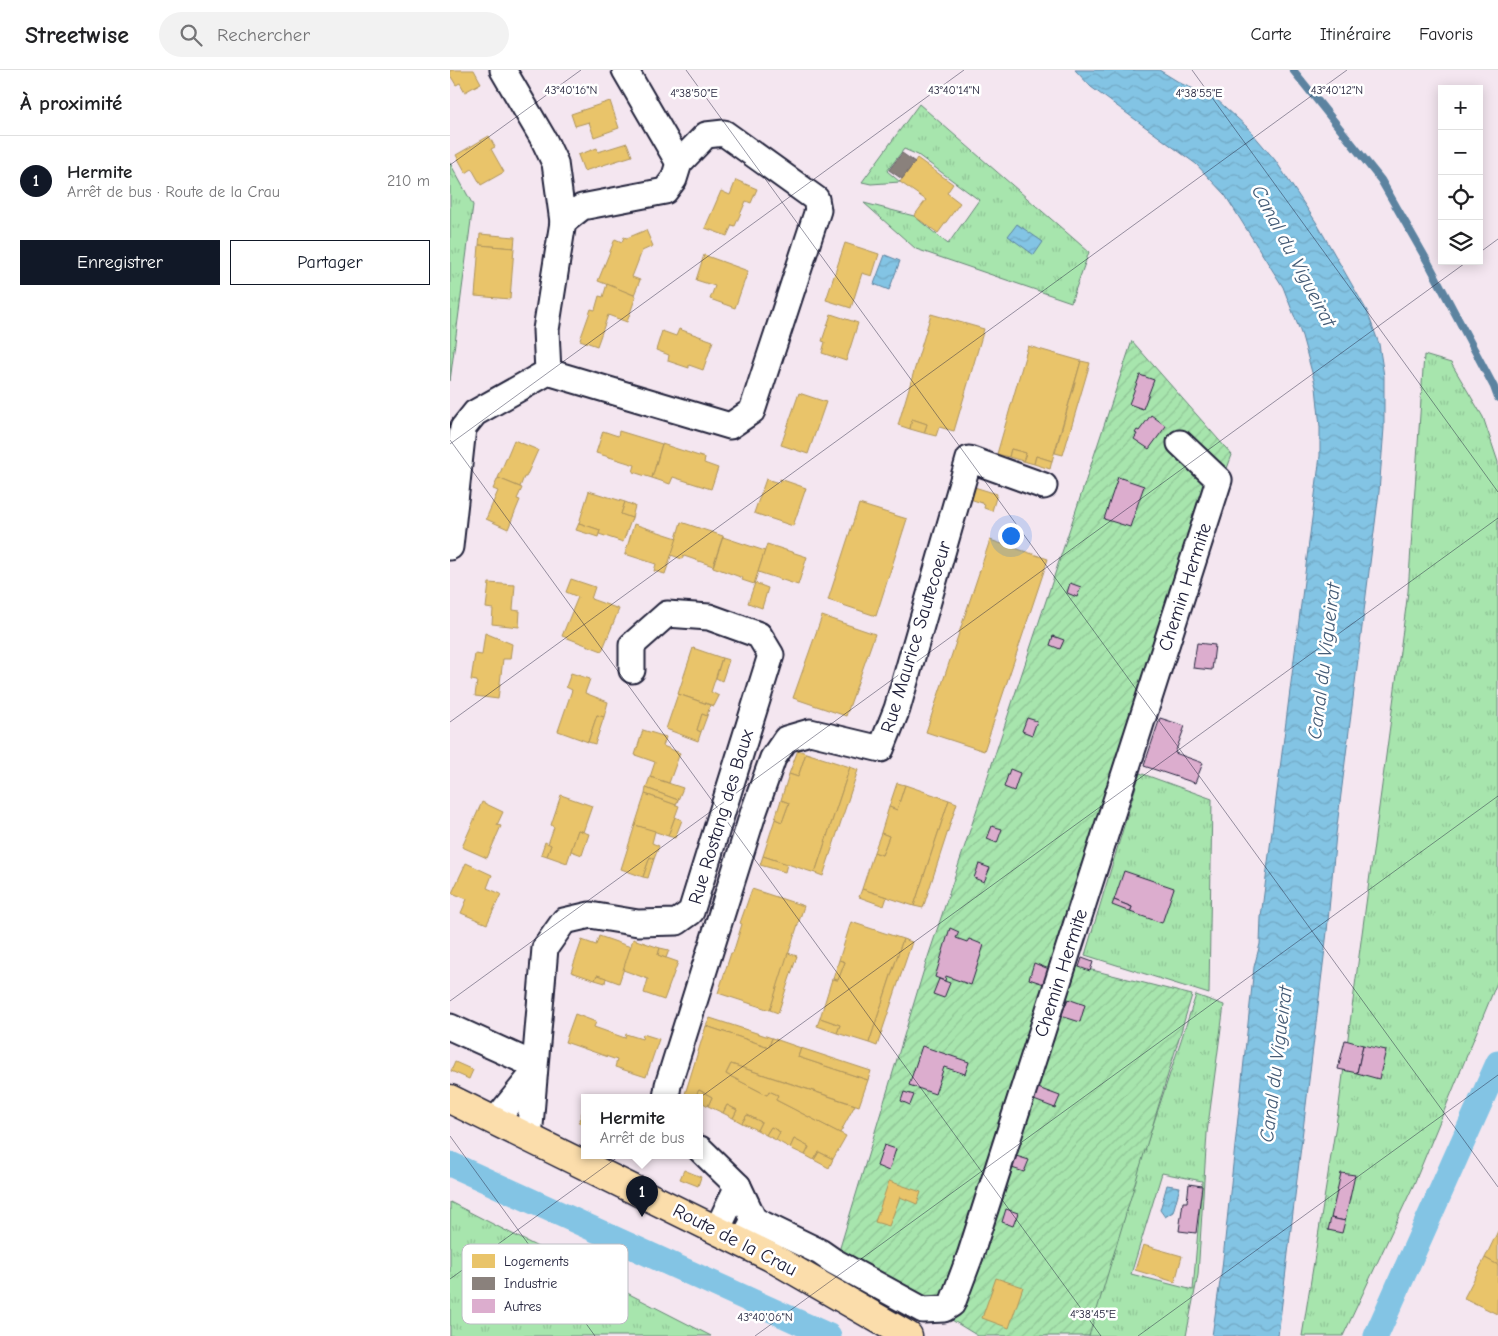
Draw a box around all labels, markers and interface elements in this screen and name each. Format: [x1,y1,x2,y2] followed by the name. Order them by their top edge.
[159,12,509,57] search box
[25,21,129,49] text: Streetwise
[177,21,205,49] icon: search
[217,24,310,46] text: Rechercher
[1251,24,1292,45] text: Carte
[1320,24,1391,45] text: Itinéraire
[1419,24,1473,45] text: Favoris
[545,83,597,97] text: 43°40'16"N
[928,83,980,97] text: 43°40'14"N
[1311,83,1363,97] text: 43°40'12"N
[1438,85,1483,265] map controls
[1438,85,1483,130] button: +
[670,86,718,100] text: 4°38'50"E
[1176,86,1222,100] text: 4°38'55"E
[20,91,122,115] text: À proximité
[1438,130,1483,175] button: −
[67,161,132,183] text: Hermite
[33,172,39,190] text: 1
[387,172,430,190] text: 210 m
[1438,175,1483,220] button: locate
[1247,181,1342,332] water label: Canal du Vigueirat
[67,183,280,201] text: Arrêt de bus · Route de la Crau
[1438,220,1483,265] button: layers
[20,240,220,285] button: Enregistrer
[230,240,430,285] button: Partager
[1154,520,1216,654] street label: Chemin Hermite
[998,523,1024,549] your location
[876,538,956,736] street label: Rue Maurice Sautecoeur
[1303,580,1345,741] water label: Canal du Vigueirat
[684,726,758,907] street label: Rue Rostang des Baux
[1030,906,1092,1040] street label: Chemin Hermite
[1255,983,1297,1144] water label: Canal du Vigueirat
[581,1094,703,1159] popup
[600,1107,665,1129] text: Hermite
[600,1129,684,1147] text: Arrêt de bus
[626,1176,658,1217] pin: 1
[669,1199,801,1281] street label: Route de la Crau
[462,1244,628,1324] legend
[504,1253,569,1270] text: Logements
[504,1275,557,1292] text: Industrie
[504,1298,542,1315] text: Autres
[1070,1307,1116,1321] text: 4°38'45"E
[737,1310,793,1324] text: 43°40'06"N

